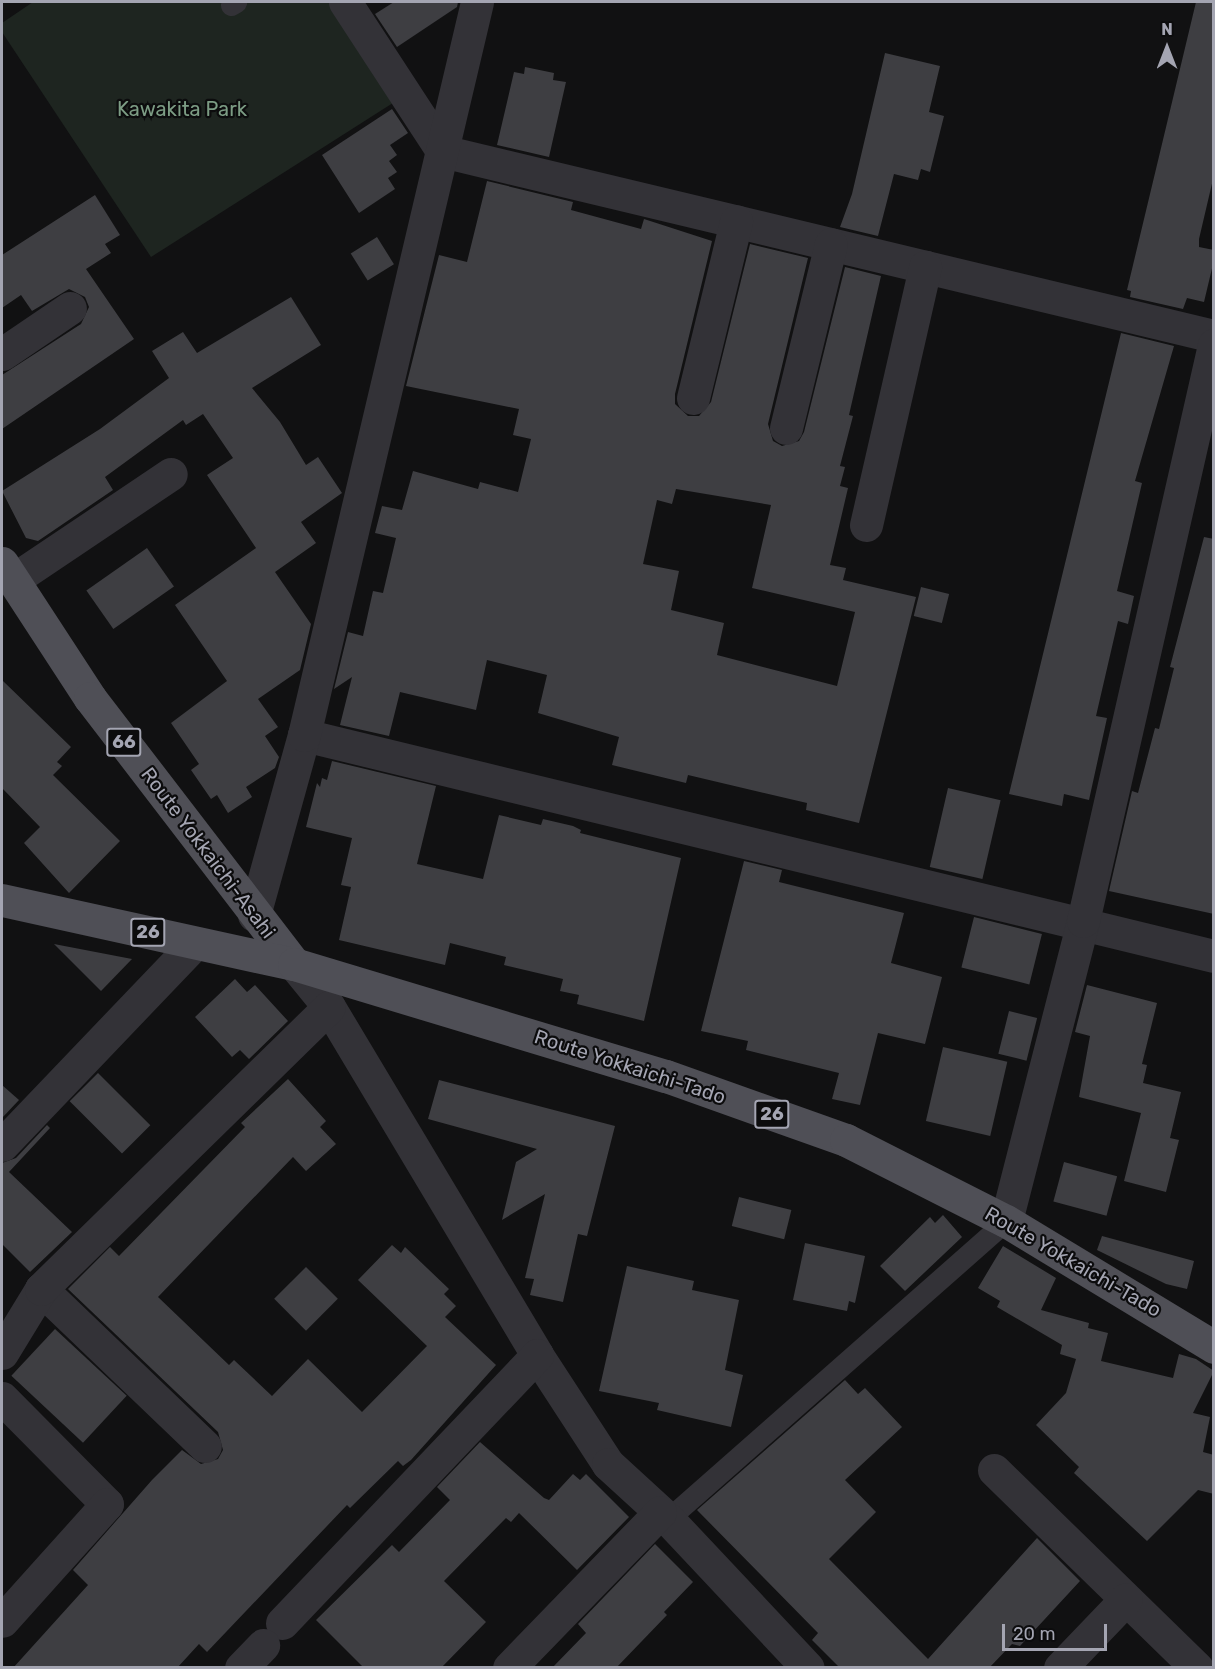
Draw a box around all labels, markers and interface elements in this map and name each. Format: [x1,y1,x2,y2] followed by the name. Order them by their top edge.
[1137,18,1197,78] north arrow
[1161,20,1173,39] text: N
[117,97,247,121] park label: Kawakita Park
[106,727,142,757] road number: 66
[136,763,280,943] street label: Route Yokkaichi-Asahi
[130,917,166,947] road number: 26
[531,1025,729,1109] street label: Route Yokkaichi-Tado
[754,1099,790,1129] road number: 26
[980,1202,1166,1322] street label: Route Yokkaichi-Tado
[1005,1612,1110,1650] scale bar
[1013,1623,1055,1645] text: 20 m

